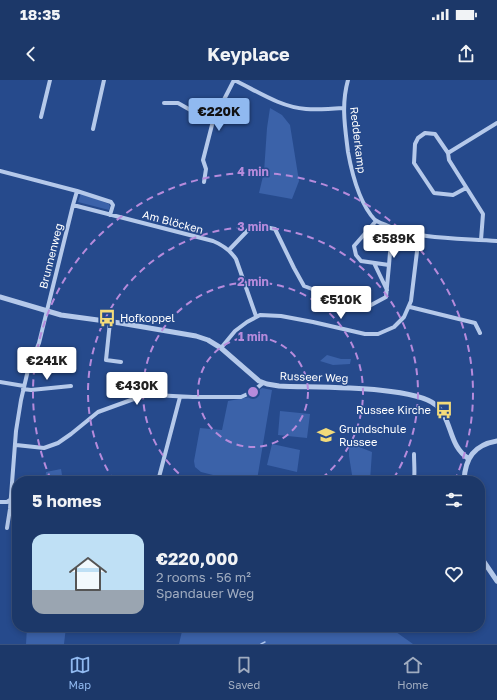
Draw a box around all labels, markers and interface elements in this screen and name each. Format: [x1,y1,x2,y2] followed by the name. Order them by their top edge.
[20,5,60,23] text: 18:35
[20,43,42,65] icon: back
[207,43,290,65] text: Keyplace
[455,43,477,65] icon: share
[191,98,247,132] pin: €220K
[198,103,240,119] text: €220K
[348,106,369,174] street label: Redderkamp
[237,164,269,179] text: 4 min
[141,207,205,236] street label: Am Blöcken
[237,219,269,234] text: 3 min
[36,222,65,290] street label: Brunnenweg
[366,225,422,259] pin: €589K
[372,230,416,246] text: €589K
[237,274,269,289] text: 2 min
[313,286,369,320] pin: €510K
[320,291,362,307] text: €510K
[97,308,117,328] bus stop icon: Hofkoppel
[120,311,175,324] place label: Hofkoppel
[238,329,268,344] text: 1 min
[19,347,75,381] pin: €241K
[26,352,68,368] text: €241K
[279,369,349,384] street label: Russeer Weg
[109,372,165,406] pin: €430K
[115,377,159,393] text: €430K
[246,385,260,399] centre of rings
[434,400,454,420] bus stop icon: Russee Kirche
[356,403,431,416] place label: Russee Kirche
[339,422,406,448] place label: Grundschule Russee
[316,425,336,445] school or university icon: Grundschule Russee
[443,489,465,511] icon: filters
[32,490,102,511] text: 5 homes
[156,548,238,569] text: €220,000
[64,550,112,598] icon: home
[443,563,465,585] icon: heart
[156,569,251,585] text: 2 rooms · 56 m²
[156,585,254,601] text: Spandauer Weg
[69,654,91,691] tab: Map
[228,654,260,691] tab: Saved
[397,654,428,691] tab: Home

